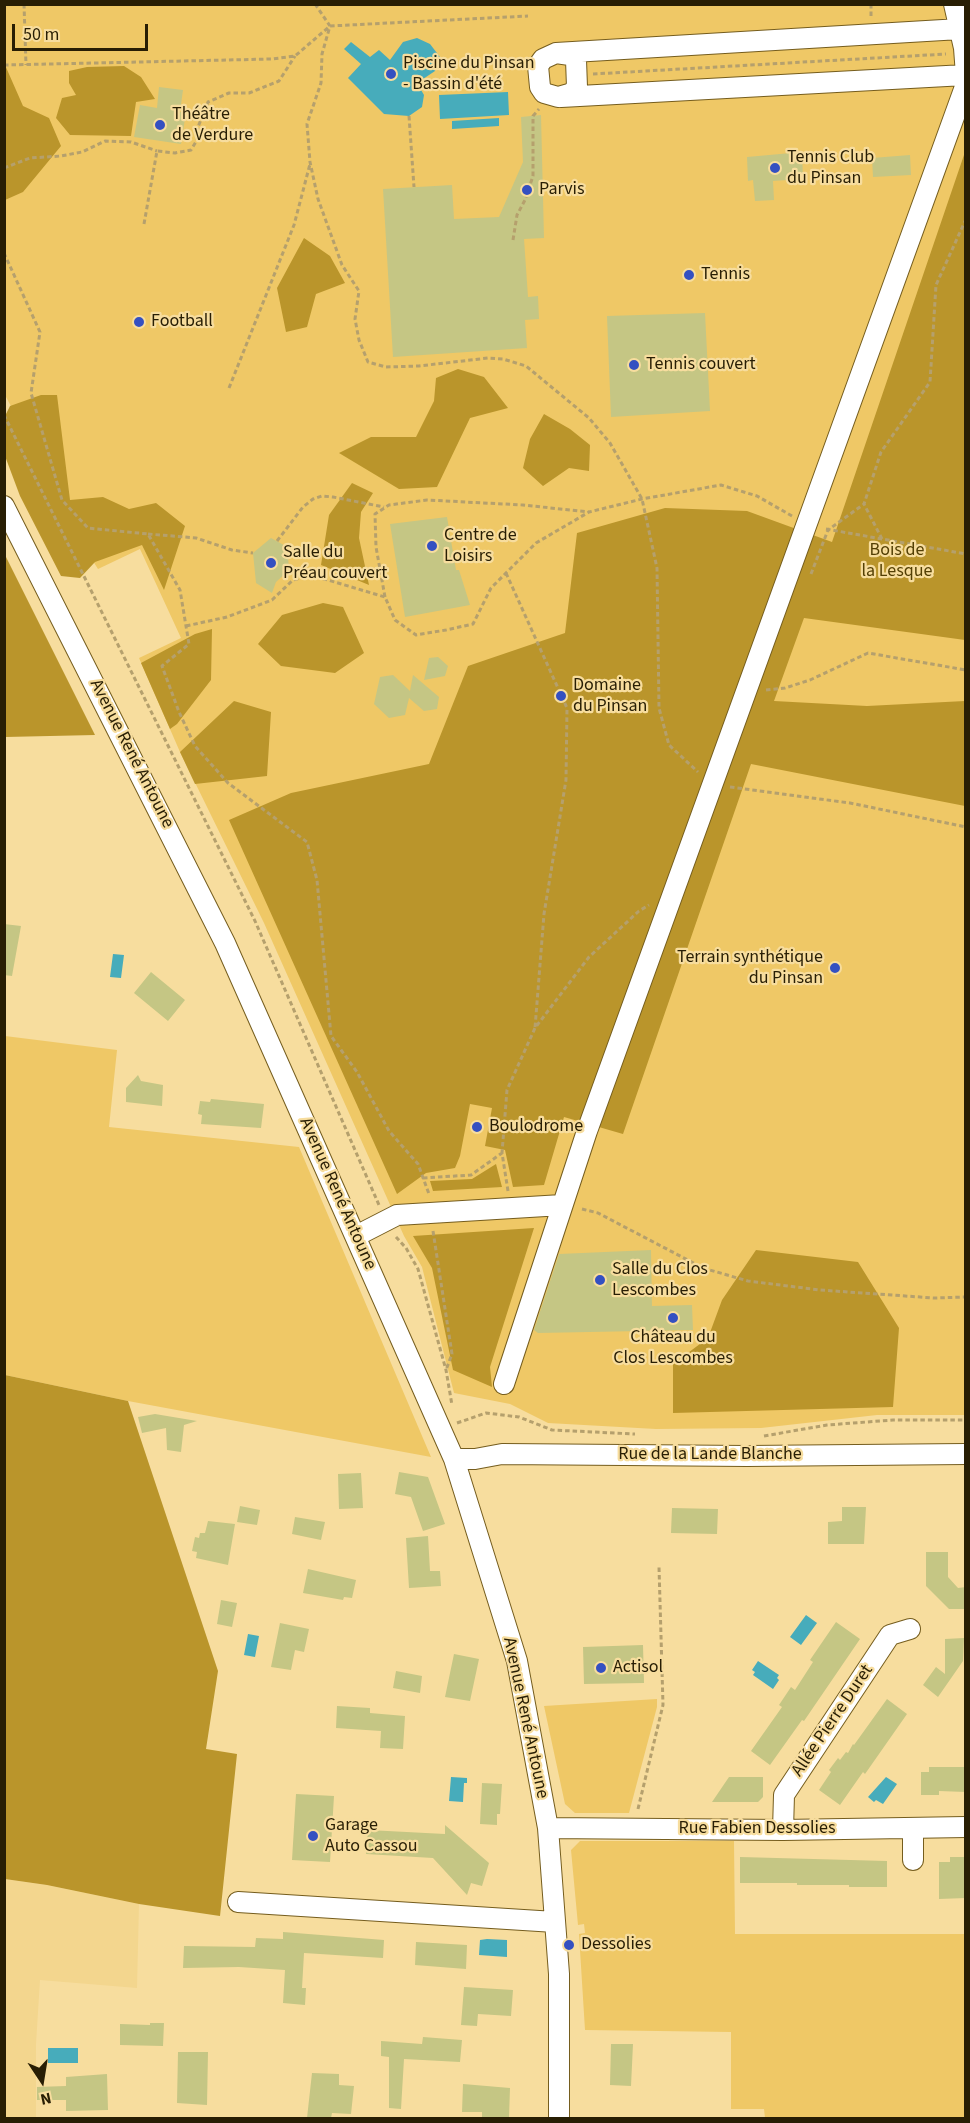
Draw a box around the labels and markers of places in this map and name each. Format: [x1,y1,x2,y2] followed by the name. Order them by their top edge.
[403,53,534,96] place label: Piscine du Pinsan - Bassin d'été
[384,67,398,81] marker: Piscine du Pinsan - Bassin d'été
[172,104,253,146] place label: Théâtre de Verdure
[153,118,167,132] marker: Théâtre de Verdure
[787,147,874,190] place label: Tennis Club du Pinsan
[768,161,782,175] marker: Tennis Club du Pinsan
[539,179,585,201] place label: Parvis
[520,183,534,197] marker: Parvis
[701,264,750,286] place label: Tennis
[682,268,696,282] marker: Tennis
[151,311,213,333] place label: Football
[132,315,146,329] marker: Football
[646,354,756,376] place label: Tennis couvert
[627,358,641,372] marker: Tennis couvert
[444,525,517,568] place label: Centre de Loisirs
[425,539,439,553] marker: Centre de Loisirs
[283,542,387,584] place label: Salle du Préau couvert
[264,556,278,570] marker: Salle du Préau couvert
[573,675,647,718] place label: Domaine du Pinsan
[554,689,568,703] marker: Domaine du Pinsan
[677,947,823,990] place label: Terrain synthétique du Pinsan
[828,961,842,975] marker: Terrain synthétique du Pinsan
[489,1116,583,1138] place label: Boulodrome
[470,1120,484,1134] marker: Boulodrome
[612,1259,708,1302] place label: Salle du Clos Lescombes
[593,1273,607,1287] marker: Salle du Clos Lescombes
[666,1311,680,1325] marker: Château du Clos Lescombes
[613,1327,733,1370] place label: Château du Clos Lescombes
[613,1657,663,1679] place label: Actisol
[594,1661,608,1675] marker: Actisol
[325,1815,418,1858] place label: Garage Auto Cassou
[306,1829,320,1843] marker: Garage Auto Cassou
[581,1934,651,1956] place label: Dessolies
[562,1938,576,1952] marker: Dessolies

